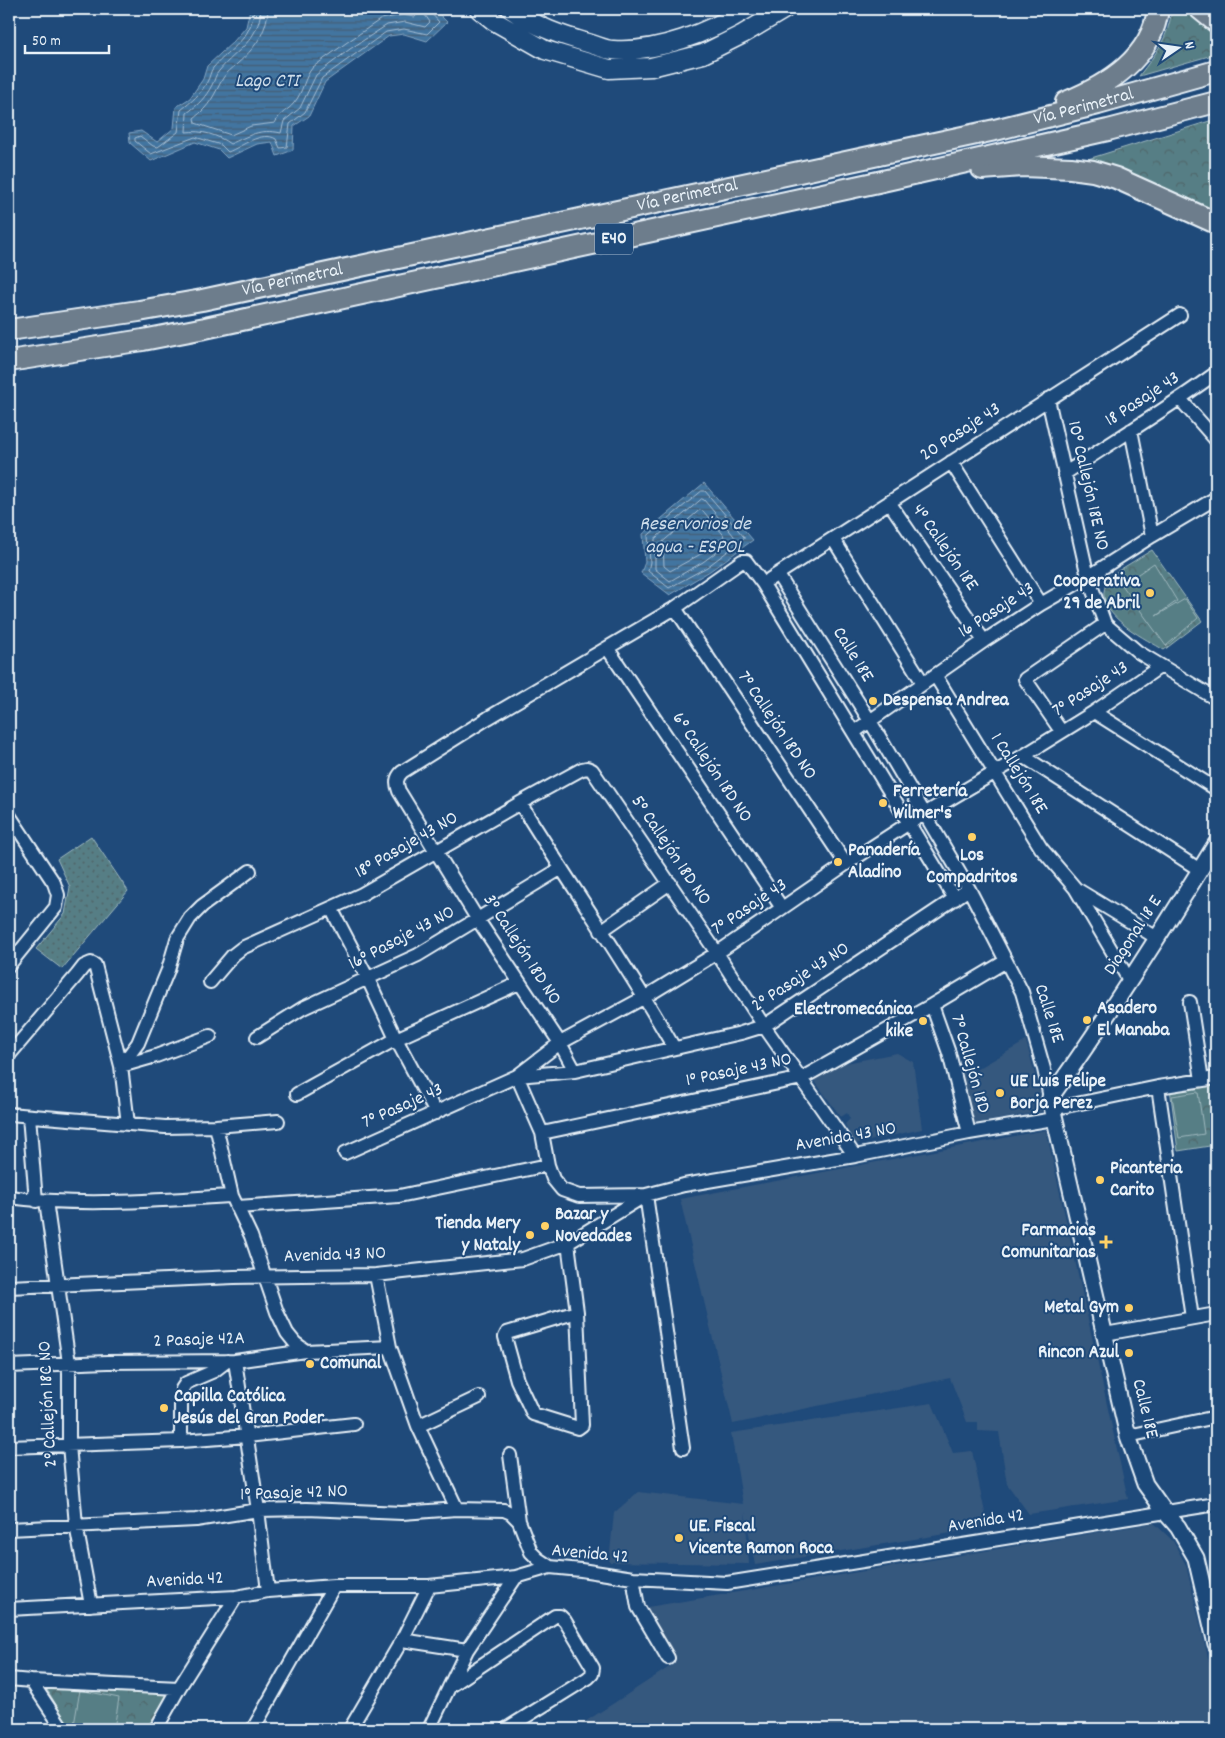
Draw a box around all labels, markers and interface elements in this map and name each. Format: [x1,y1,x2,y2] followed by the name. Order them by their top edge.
[25,22,109,54] scale bar
[1152,22,1202,72] north arrow
[32,31,61,53] text: 50 m
[1178,40,1199,51] text: N
[235,68,302,96] water label: Lago CTI
[1031,81,1137,133] street label: Vía Perimetral
[635,172,741,220] street label: Vía Perimetral
[595,223,633,254] road number: E40
[240,257,346,305] street label: Vía Perimetral
[1100,366,1186,434] street label: 18 Pasaje 43
[915,397,1007,469] street label: 20 Pasaje 43
[1059,419,1115,553] street label: 10° Callejón 18E NO
[904,499,984,597] street label: 4° Callejón 18E
[639,511,752,562] water label: Reservorios de agua - ESPOL
[1053,569,1141,618] place label: Cooperativa 29 de Abril
[953,576,1041,646] street label: 16 Pasaje 43
[1144,587,1156,599] marker: Cooperativa 29 de Abril
[825,622,880,688] street label: Calle 18E
[1048,655,1134,725] street label: 7° Pasaje 43
[730,666,822,786] street label: 7° Callejón 18D NO
[883,688,1010,715] place label: Despensa Andrea
[867,695,879,707] marker: Despensa Andrea
[664,707,758,829] street label: 6° Callejón 18D NO
[982,728,1054,820] street label: 1 Callejón 18E
[893,779,968,828] place label: Ferretería Wilmer's
[623,790,717,912] street label: 5° Callejón 18D NO
[877,797,889,809] marker: Ferretería Wilmer's
[350,805,464,887] street label: 18° Pasaje 43 NO
[966,831,978,843] marker: Los Compadritos
[848,838,921,887] place label: Panadería Aladino
[926,843,1018,892] place label: Los Compadritos
[832,856,844,868] marker: Panadería Aladino
[707,873,793,943] street label: 7° Pasaje 43
[475,889,567,1011] street label: 3° Callejón 18D NO
[1098,890,1170,981] street label: Diagonal 18 E
[344,900,460,978] street label: 16° Pasaje 43 NO
[747,936,855,1020] street label: 2° Pasaje 43 NO
[1026,981,1070,1047] street label: Calle 18E
[1097,996,1170,1045] place label: Asadero El Manaba
[794,997,914,1046] place label: Electromecánica kike
[942,1011,996,1117] street label: 7° Callejón 18D
[1081,1014,1093,1026] marker: Asadero El Manaba
[917,1015,929,1027] marker: Electromecánica kike
[684,1047,794,1095] street label: 1° Pasaje 43 NO
[1010,1069,1106,1118] place label: UE Luis Felipe Borja Perez
[358,1077,448,1137] street label: 7° Pasaje 43
[994,1087,1006,1099] marker: UE Luis Felipe Borja Perez
[793,1116,899,1160] street label: Avenida 43 NO
[1110,1156,1183,1205] place label: Picanteria Carito
[1094,1174,1106,1186] marker: Picanteria Carito
[555,1202,632,1251] place label: Bazar y Novedades
[435,1211,521,1260] place label: Tienda Mery y Nataly
[1001,1218,1096,1267] place label: Farmacias Comunitarias
[539,1220,551,1232] marker: Bazar y Novedades
[524,1229,536,1241] marker: Tienda Mery y Nataly
[1100,1236,1112,1248] marker: Farmacias Comunitarias
[284,1241,386,1271] street label: Avenida 43 NO
[1044,1295,1119,1322] place label: Metal Gym
[1123,1302,1135,1314] marker: Metal Gym
[153,1326,245,1356] street label: 2 Pasaje 42A
[32,1340,66,1468] street label: 2° Callejón 18C NO
[1038,1340,1119,1367] place label: Rincon Azul
[1123,1347,1135,1359] marker: Rincon Azul
[320,1351,382,1378] place label: Comunal
[304,1358,316,1370] marker: Comunal
[1124,1376,1165,1442] street label: Calle 18E
[174,1384,325,1433] place label: Capilla Católica Jesús del Gran Poder
[158,1402,170,1414] marker: Capilla Católica Jesús del Gran Poder
[240,1479,348,1509] street label: 1° Pasaje 42 NO
[946,1503,1026,1541] street label: Avenida 42
[689,1514,834,1563] place label: UE. Fiscal Vicente Ramon Roca
[673,1532,685,1544] marker: UE. Fiscal Vicente Ramon Roca
[550,1538,630,1572] street label: Avenida 42
[146,1565,224,1597] street label: Avenida 42

